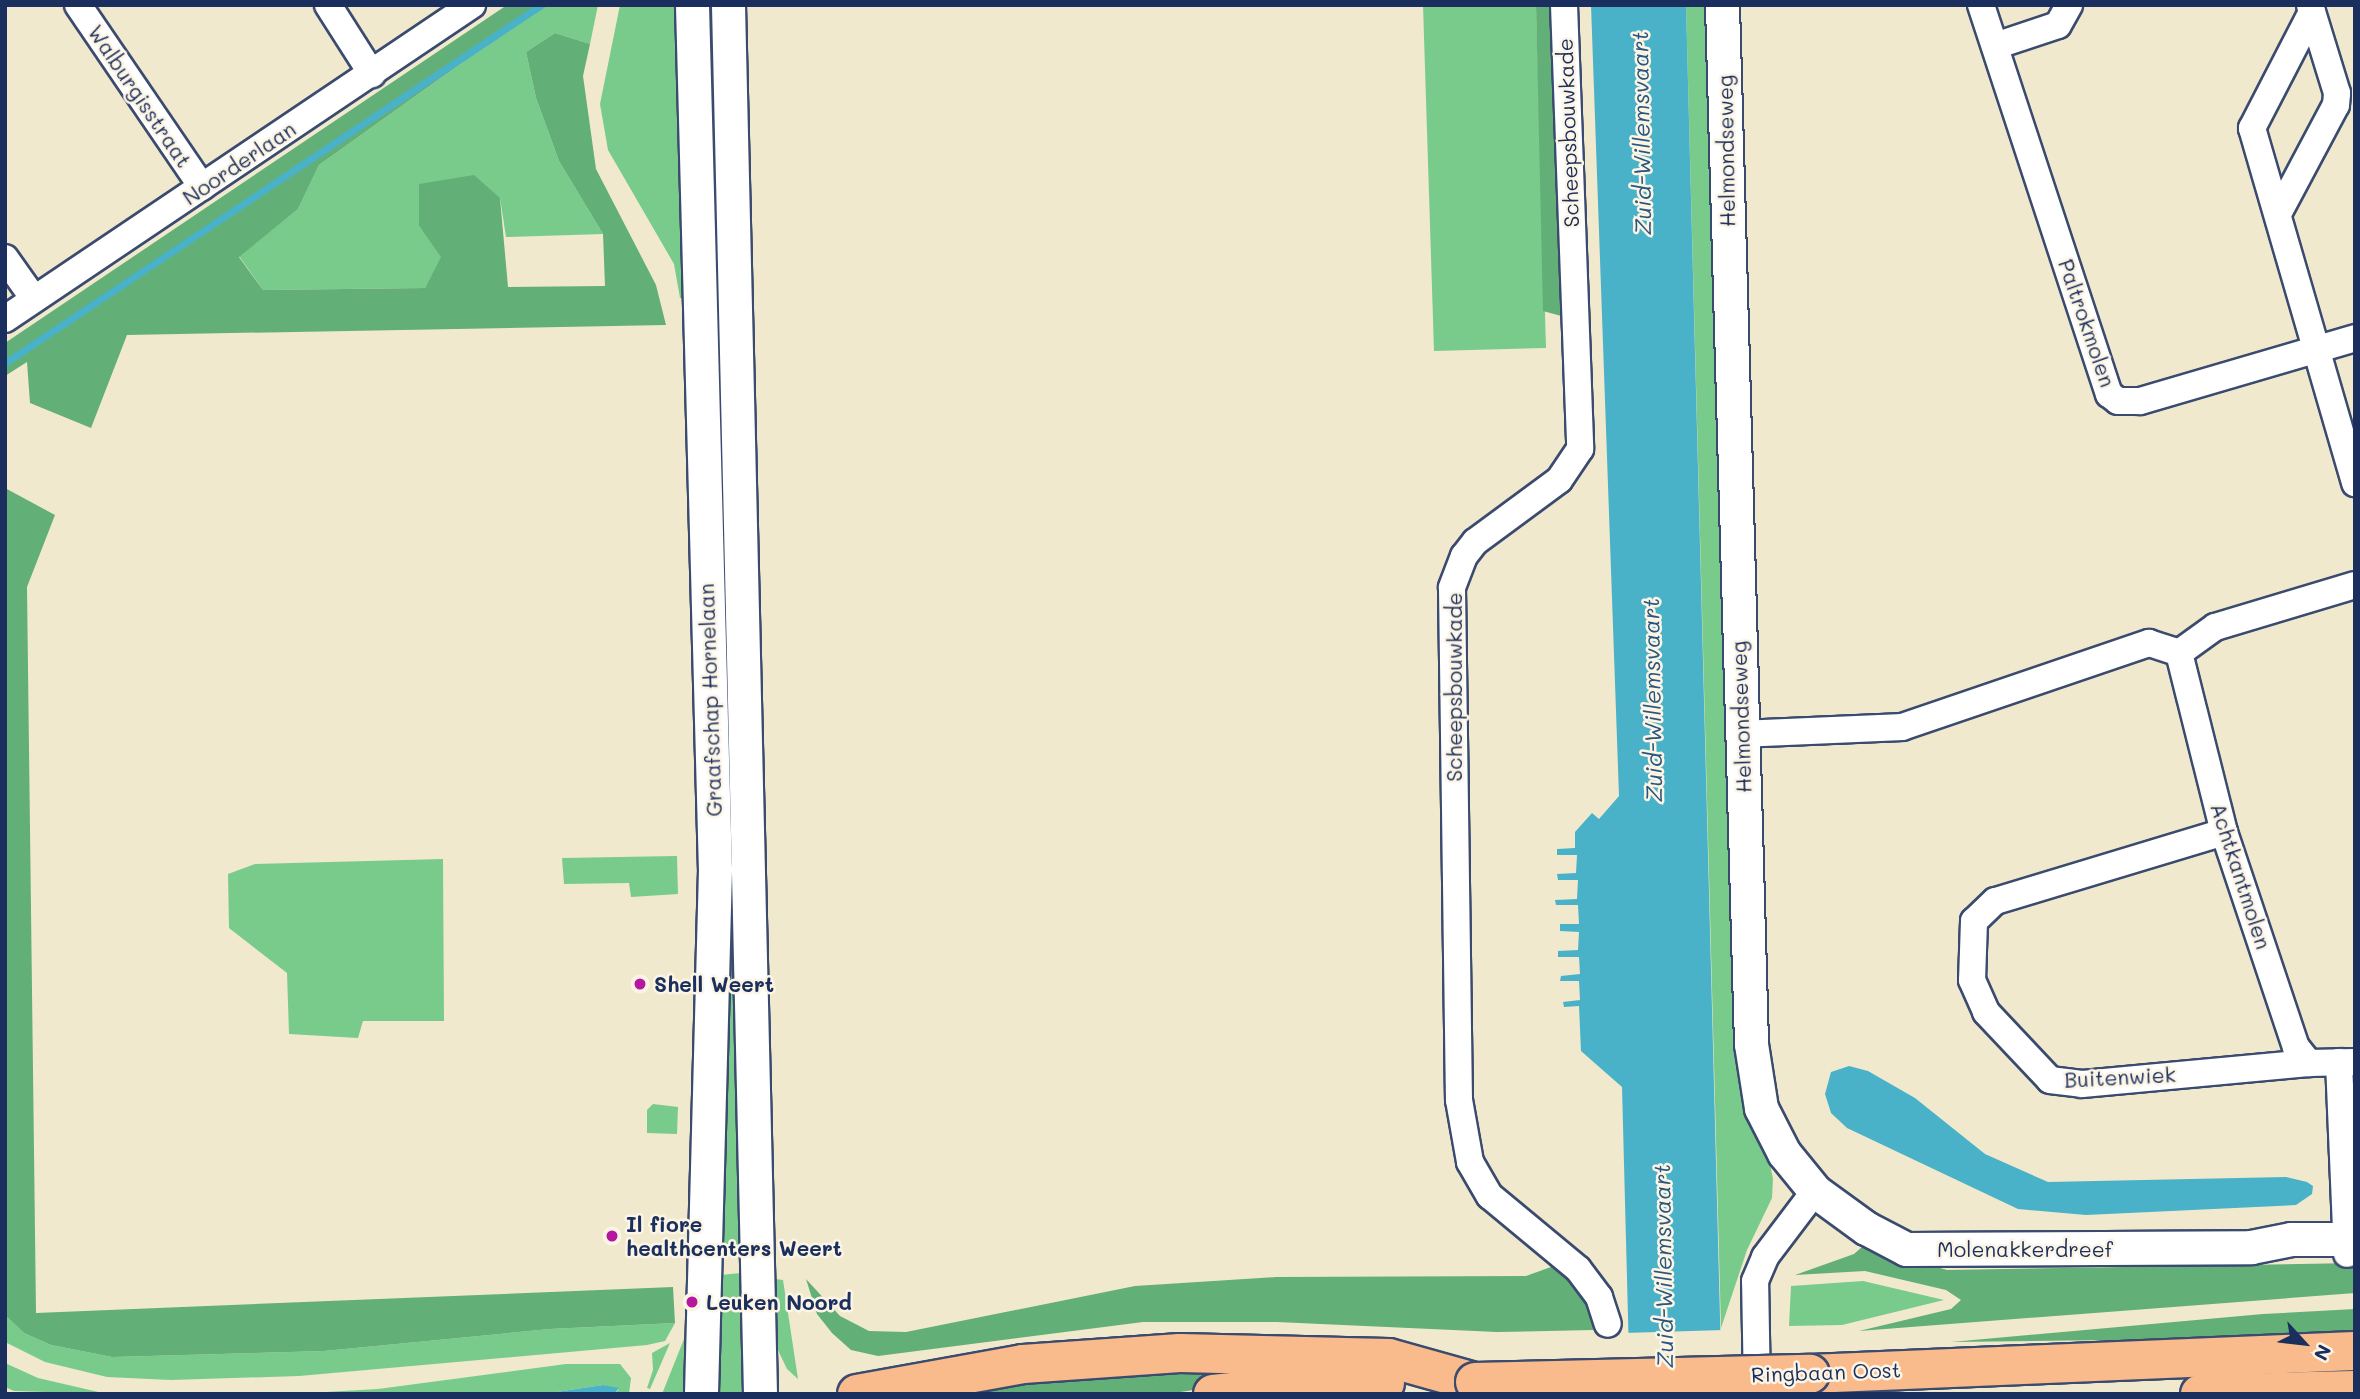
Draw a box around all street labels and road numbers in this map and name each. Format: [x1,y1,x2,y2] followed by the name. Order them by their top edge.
[83,20,197,172] street label: Walburgisstraat
[1552,38,1584,228] street label: Scheepsbouwkade
[1712,75,1740,227] street label: Helmondseweg
[178,116,300,210] street label: Noorderlaan
[2053,256,2121,390] street label: Paltrokmolen
[693,583,727,817] street label: Graafschap Hornelaan
[1441,592,1467,782] street label: Scheepsbouwkade
[1726,641,1756,793] street label: Helmondseweg
[2206,800,2276,952] street label: Achtkantmolen
[2064,1061,2176,1093] street label: Buitenwiek
[1937,1236,2113,1262] street label: Molenakkerdreef
[1751,1357,1901,1387] street label: Ringbaan Oost

